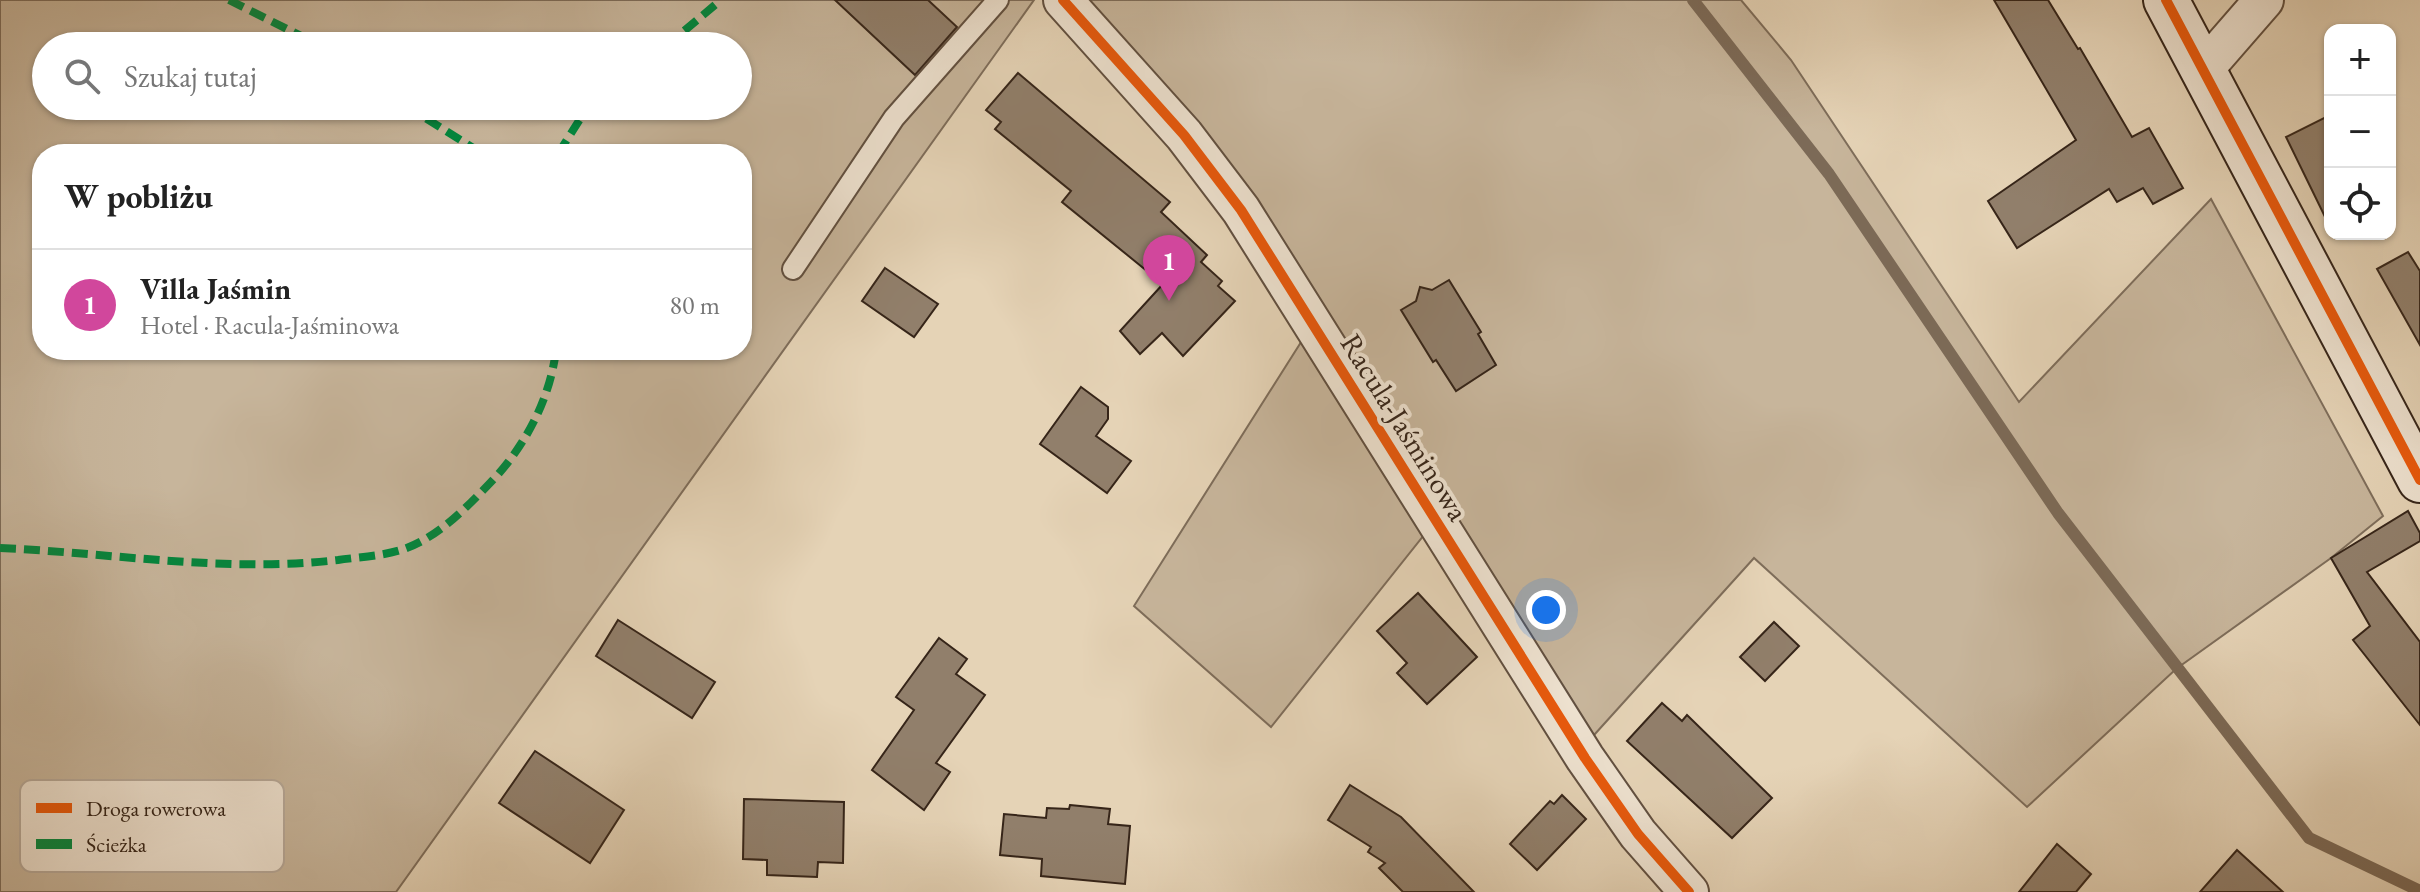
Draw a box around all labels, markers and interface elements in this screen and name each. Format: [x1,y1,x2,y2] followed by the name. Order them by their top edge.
[2324,24,2396,240] map controls
[2324,24,2396,96] button: +
[32,32,752,120] search box
[60,54,104,98] icon: search
[124,57,257,96] text: Szukaj tutaj
[2324,96,2396,168] button: −
[2324,168,2396,240] button: locate
[64,174,213,218] text: W pobliżu
[1143,235,1195,301] pin: 1
[140,269,291,308] text: Villa Jaśmin
[83,288,97,322] text: 1
[670,288,720,322] text: 80 m
[140,308,399,342] text: Hotel · Racula-Jaśminowa
[1332,326,1478,528] street label: Racula-Jaśminowa
[1526,590,1566,630] your location
[20,780,284,872] legend
[86,794,226,823] text: Droga rowerowa
[86,830,147,859] text: Ścieżka

